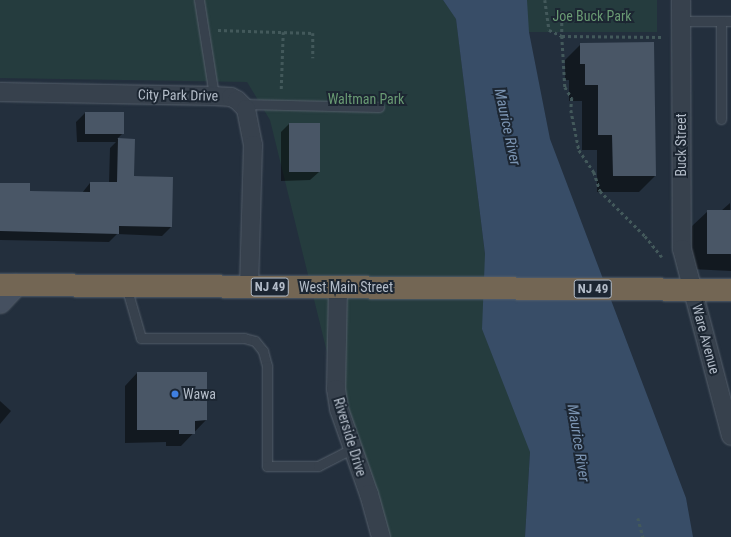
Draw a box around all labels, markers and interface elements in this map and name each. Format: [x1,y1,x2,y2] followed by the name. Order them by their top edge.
[553,8,631,24] park label: Joe Buck Park
[138,86,218,104] street label: City Park Drive
[490,87,524,167] water label: Maurice River
[328,91,404,107] park label: Waltman Park
[673,113,689,177] street label: Buck Street
[250,276,290,298] road number: NJ 49
[573,278,613,300] road number: NJ 49
[299,279,393,295] street label: West Main Street
[689,302,723,376] street label: Ware Avenue
[183,386,216,402] place label: Wawa
[170,389,180,399] marker: Wawa
[330,396,370,478] street label: Riverside Drive
[563,403,593,483] water label: Maurice River

